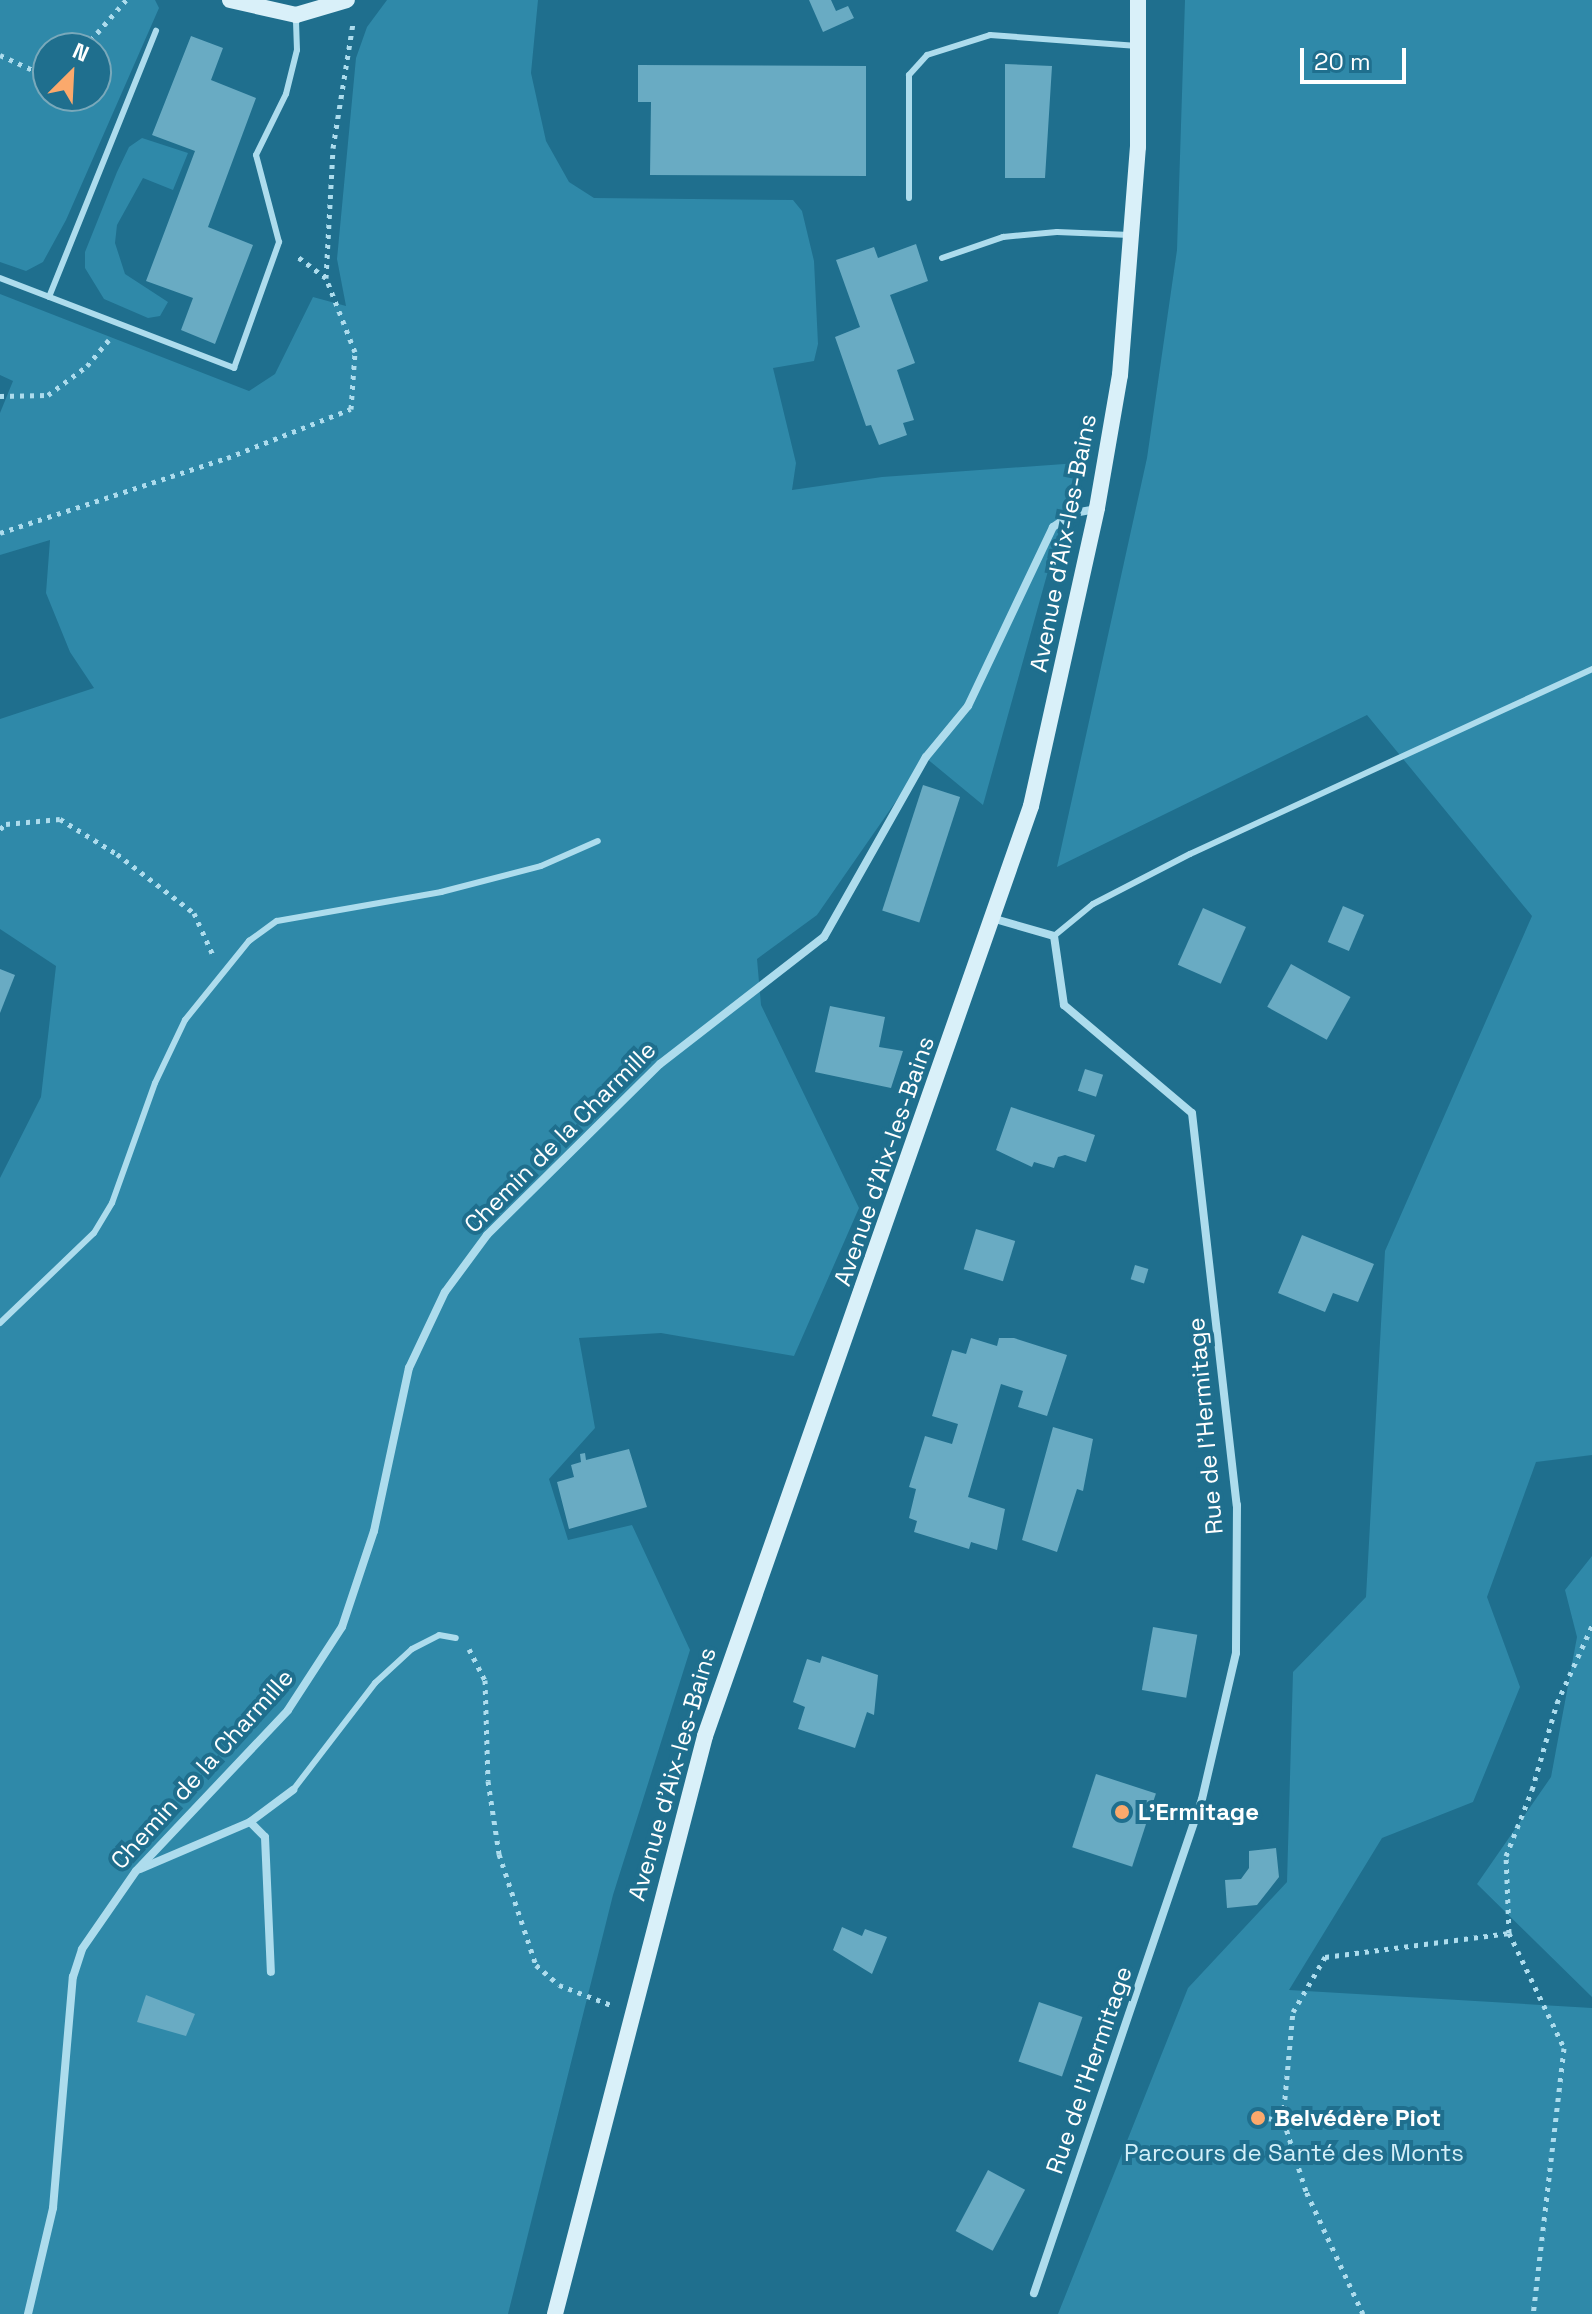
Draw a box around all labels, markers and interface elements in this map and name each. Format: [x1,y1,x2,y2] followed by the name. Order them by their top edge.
[32,32,112,112] north arrow
[1304,32,1410,82] scale bar
[69,36,93,68] text: N
[1314,46,1371,77] text: 20 m
[1024,412,1102,674] street label: Avenue d'Aix-les-Bains
[828,1032,940,1290] street label: Avenue d'Aix-les-Bains
[458,1035,662,1239] street label: Chemin de la Charmille
[1181,1316,1229,1536] street label: Rue de l'Hermitage
[622,1644,722,1904] street label: Avenue d'Aix-les-Bains
[105,1663,299,1875] street label: Chemin de la Charmille
[1138,1798,1259,1826] place label: L'Ermitage
[1113,1803,1131,1821] marker: L'Ermitage
[1040,1962,1138,2178] street label: Rue de l'Hermitage
[1274,2104,1441,2132] place label: Belvédère Piot
[1249,2109,1267,2127] marker: Belvédère Piot
[1124,2139,1464,2167] park label: Parcours de Santé des Monts

